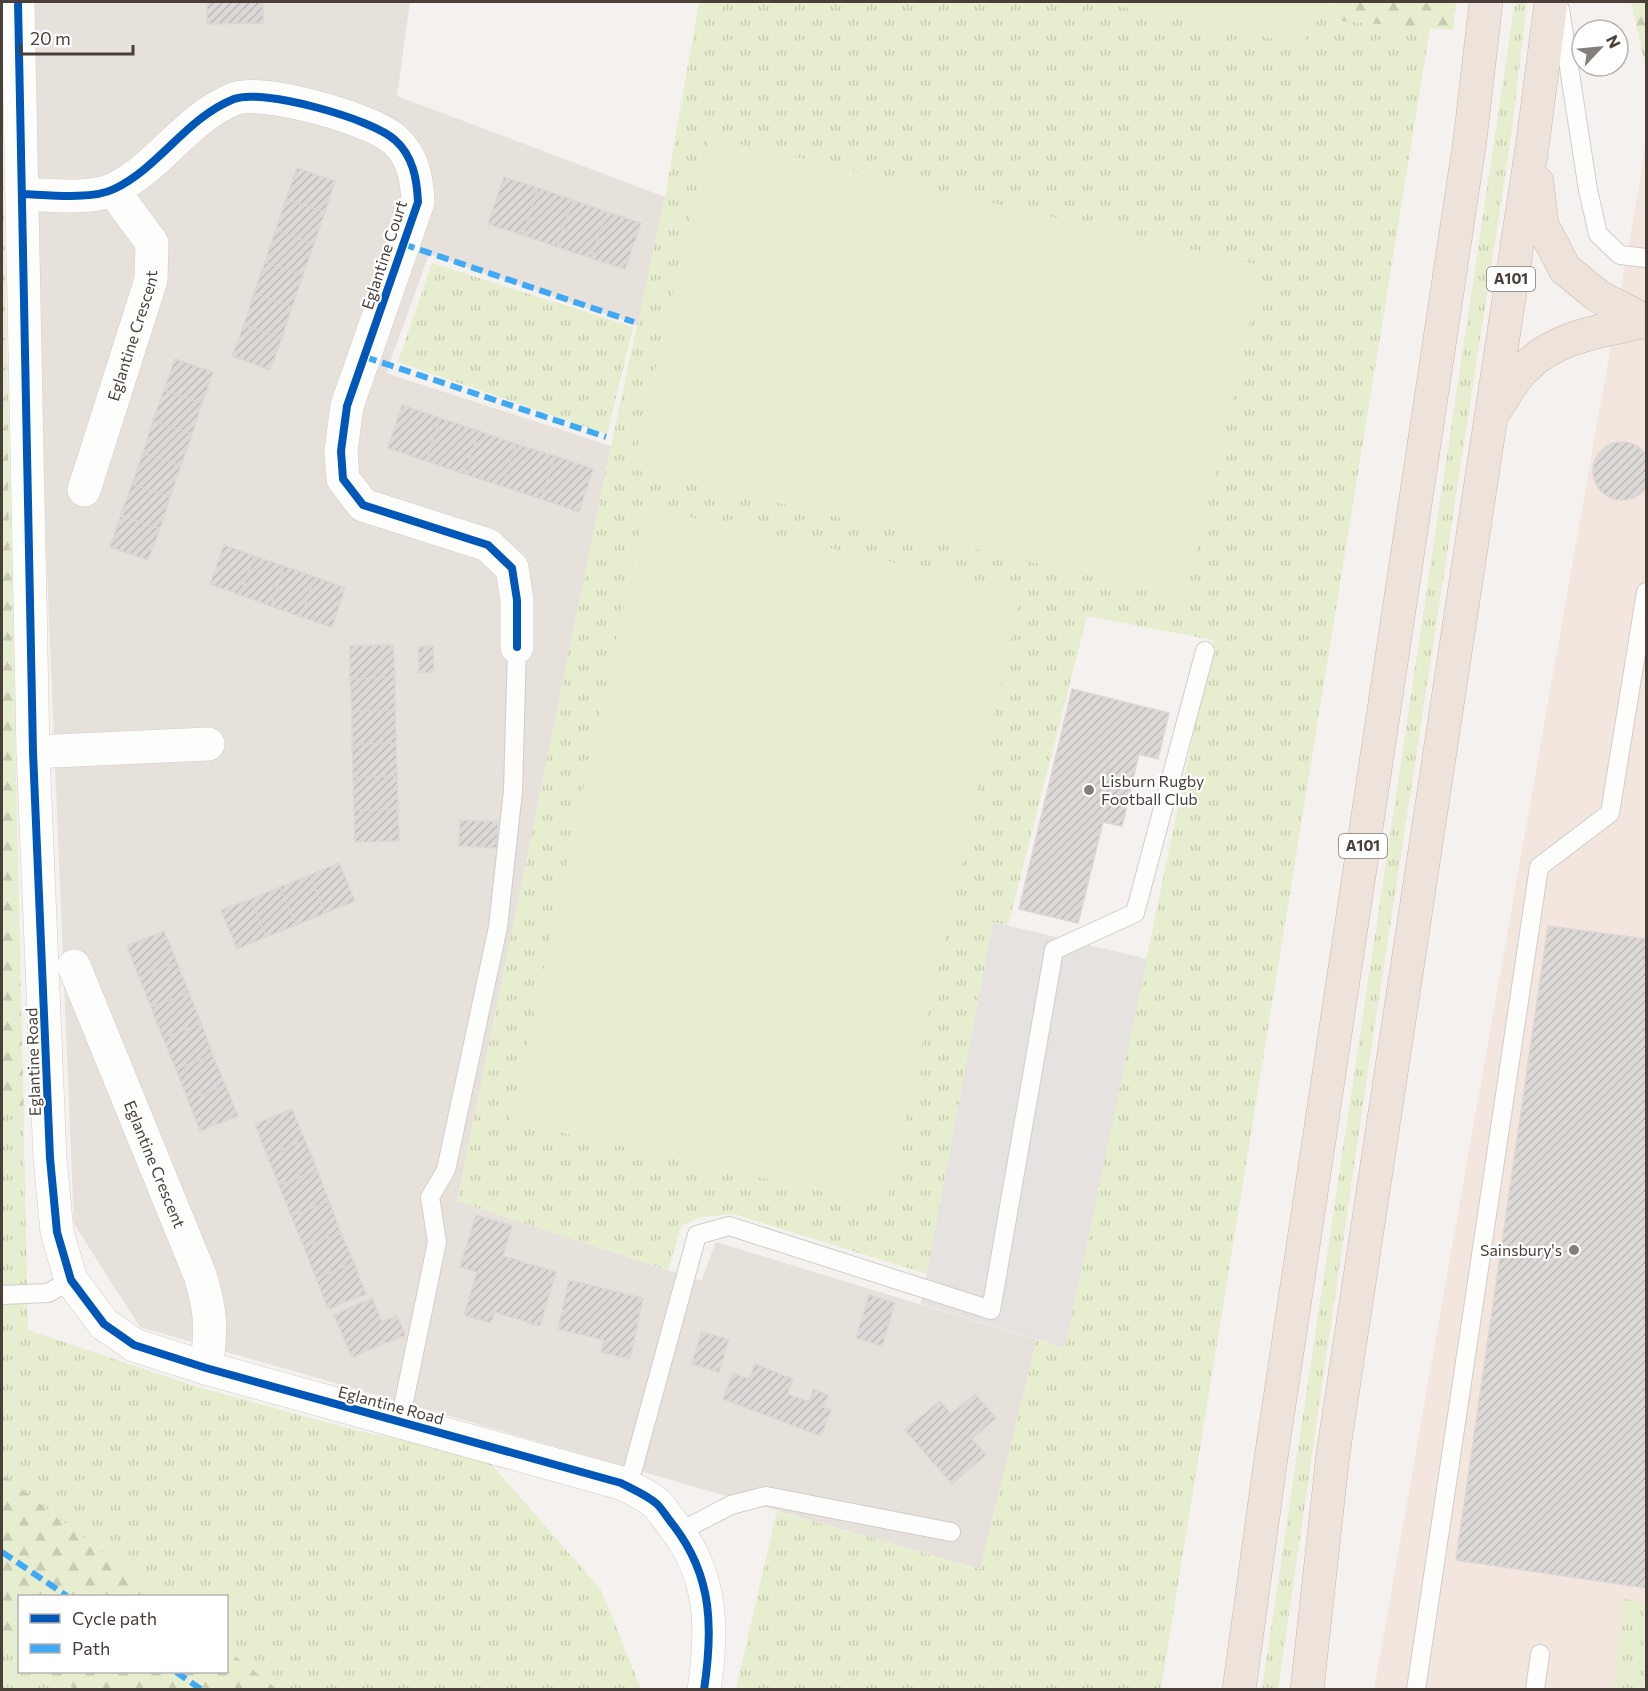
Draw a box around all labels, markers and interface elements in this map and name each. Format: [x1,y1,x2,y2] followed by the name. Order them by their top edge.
[21,18,134,56] scale bar
[1570,18,1630,78] north arrow
[30,27,71,49] text: 20 m
[1603,32,1625,51] text: N
[357,198,410,312] street label: Eglantine Court
[1487,267,1535,291] road number: A101
[103,270,161,403] street label: Eglantine Crescent
[1101,771,1204,808] place label: Lisburn Rugby Football Club
[1082,783,1096,797] marker: Lisburn Rugby Football Club
[1339,834,1387,858] road number: A101
[21,1007,44,1117] street label: Eglantine Road
[121,1097,190,1231] street label: Eglantine Crescent
[1480,1240,1562,1259] place label: Sainsbury's
[1567,1243,1581,1257] marker: Sainsbury's
[336,1381,446,1428] street label: Eglantine Road
[18,1595,228,1673] legend
[72,1607,157,1629] text: Cycle path
[72,1637,110,1659] text: Path

